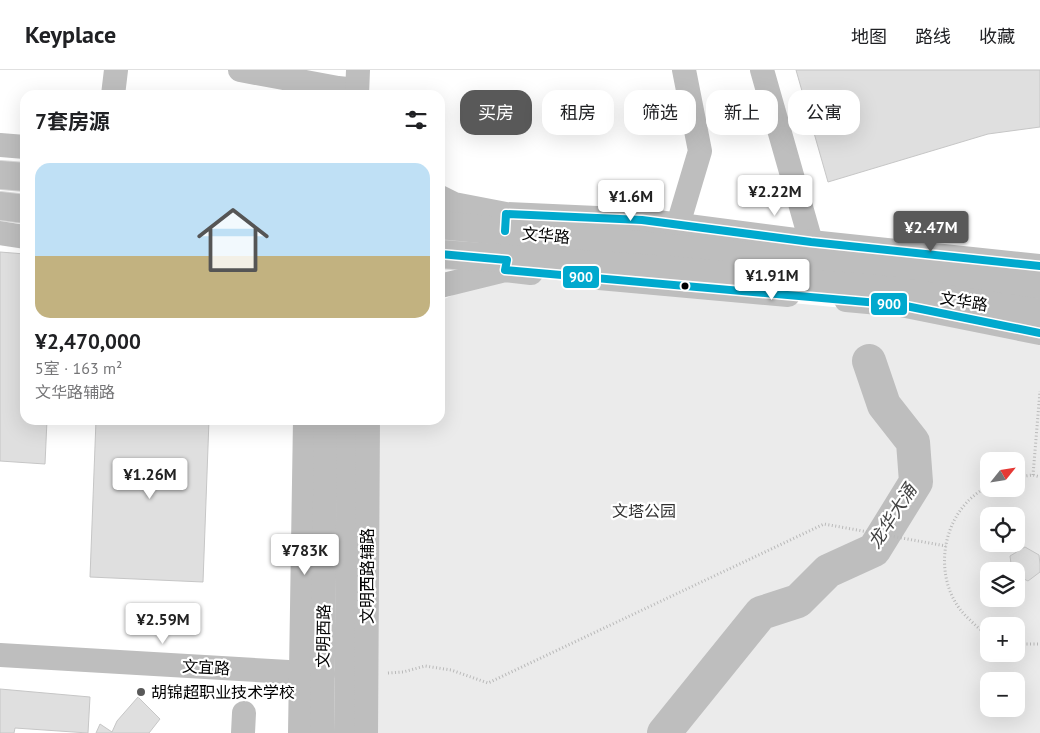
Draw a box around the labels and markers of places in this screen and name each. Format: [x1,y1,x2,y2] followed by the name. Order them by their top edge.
[734,174,816,217] pin: ¥2.22M
[596,180,666,222] pin: ¥1.6M
[890,210,972,253] pin: ¥2.47M
[731,258,813,301] pin: ¥1.91M
[680,281,690,291] unlabelled marker
[109,458,191,500] pin: ¥1.26M
[270,534,340,576] pin: ¥783K
[122,602,204,645] pin: ¥2.59M
[151,682,295,702] place label: 胡锦超职业技术学校
[135,686,147,698] marker: 胡锦超职业技术学校

